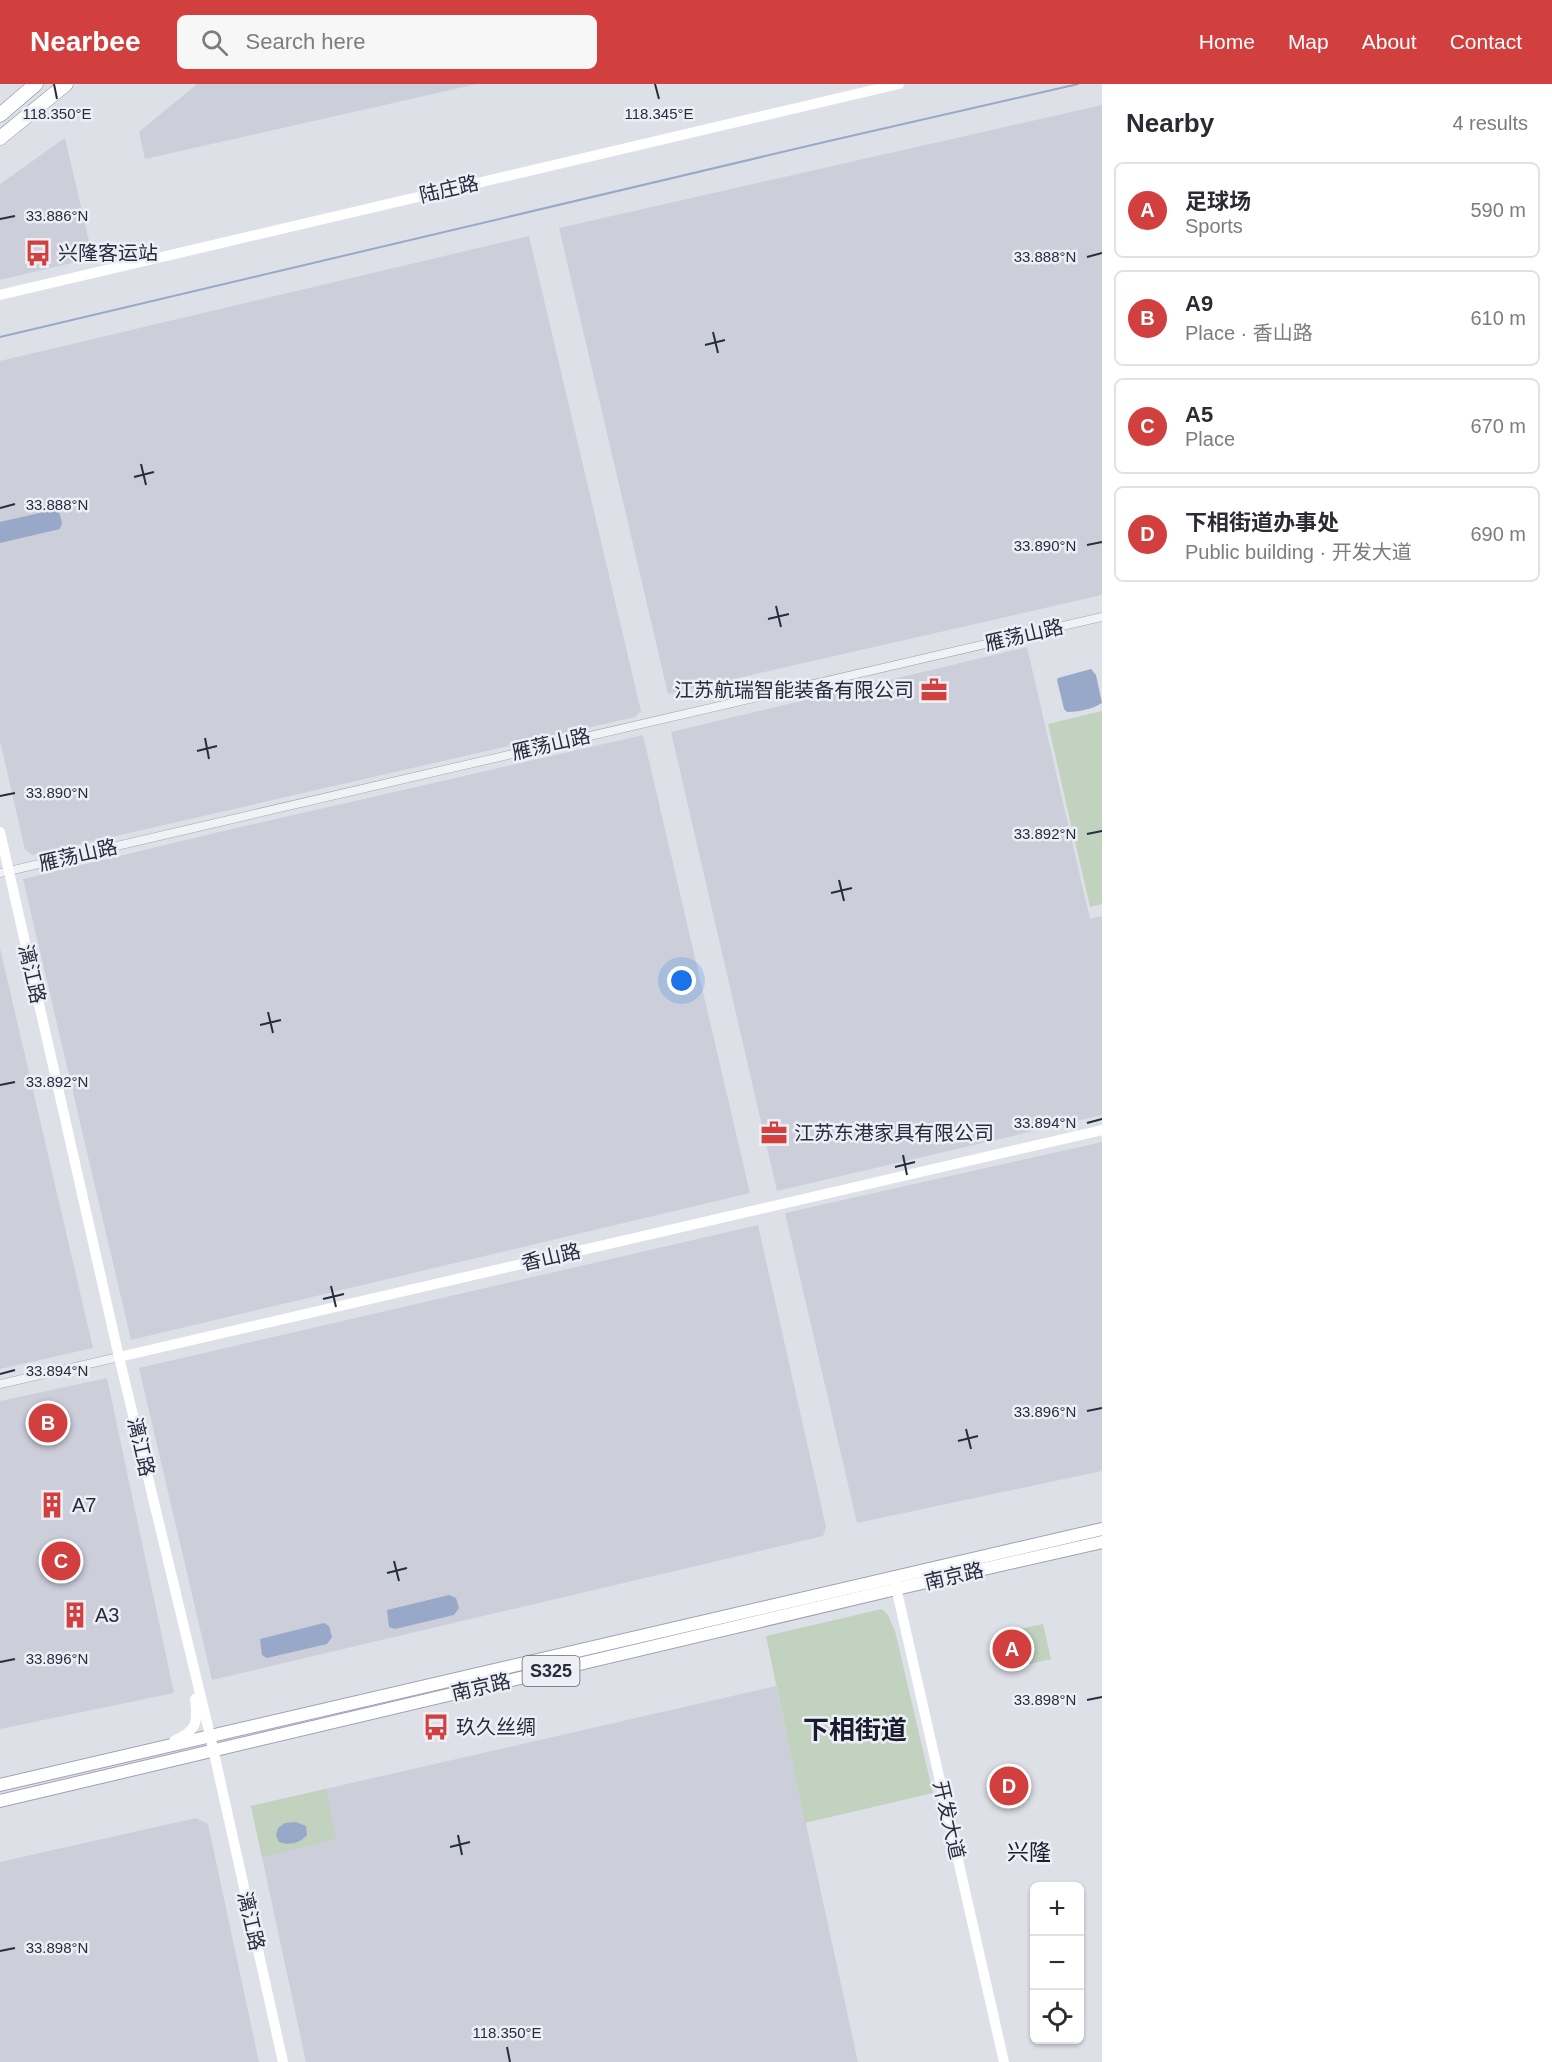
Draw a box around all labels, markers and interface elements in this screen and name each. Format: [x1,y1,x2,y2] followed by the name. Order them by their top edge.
[177,15,597,69] search box
[30,26,141,57] text: Nearbee
[198,26,231,59] icon: search
[246,29,365,54] text: Search here
[1199,30,1255,53] text: Home
[1288,30,1329,53] text: Map
[1362,30,1417,53] text: About
[1450,30,1522,53] text: Contact
[22,105,92,122] text: 118.350°E
[624,105,694,122] text: 118.345°E
[1126,108,1214,138] text: Nearby
[1452,112,1528,134] text: 4 results
[417,172,481,206] street label: 陆庄路
[1185,189,1251,214] text: 足球场
[1140,199,1155,221] text: A
[1470,199,1526,221] text: 590 m
[26,207,88,224] text: 33.886°N
[1185,215,1243,237] text: Sports
[23,238,53,268] bus stop icon: 兴隆客运站
[58,242,158,264] place label: 兴隆客运站
[1014,248,1076,265] text: 33.888°N
[1185,291,1213,316] text: A9
[1140,307,1155,329] text: B
[1470,307,1526,329] text: 610 m
[1185,322,1313,344] text: Place · 香山路
[1185,402,1213,427] text: A5
[1140,415,1155,437] text: C
[1470,415,1526,437] text: 670 m
[1185,428,1235,450] text: Place
[26,496,88,513] text: 33.888°N
[1185,510,1339,535] text: 下相街道办事处
[1140,523,1155,545] text: D
[1470,523,1526,545] text: 690 m
[1014,537,1076,554] text: 33.890°N
[1185,541,1412,563] text: Public building · 开发大道
[983,615,1065,655] street label: 雁荡山路
[919,675,949,705] office icon: 江苏航瑞智能装备有限公司
[674,679,914,701] place label: 江苏航瑞智能装备有限公司
[510,724,592,764] street label: 雁荡山路
[26,784,88,801] text: 33.890°N
[1014,825,1076,842] text: 33.892°N
[37,835,119,875] street label: 雁荡山路
[15,942,49,1006] street label: 漓江路
[667,966,696,995] your location
[26,1073,88,1090] text: 33.892°N
[1014,1114,1076,1131] text: 33.894°N
[759,1118,789,1148] office icon: 江苏东港家具有限公司
[794,1122,994,1144] place label: 江苏东港家具有限公司
[519,1240,583,1274] street label: 香山路
[26,1362,88,1379] text: 33.894°N
[28,1400,68,1446] pin: B
[1014,1403,1076,1420] text: 33.896°N
[124,1415,158,1479] street label: 漓江路
[37,1490,67,1520] building icon: A7
[72,1494,96,1516] place label: A7
[42,1538,80,1584] pin: C
[922,1559,986,1593] street label: 南京路
[60,1600,90,1630] building icon: A3
[95,1604,119,1626] place label: A3
[992,1626,1032,1672] pin: A
[26,1650,88,1667] text: 33.896°N
[522,1656,580,1686] road number: S325
[449,1670,513,1704] street label: 南京路
[1014,1691,1076,1708] text: 33.898°N
[421,1712,451,1742] bus stop icon: 玖久丝绸
[803,1715,907,1745] district label: 下相街道
[456,1716,536,1738] place label: 玖久丝绸
[990,1764,1028,1808] pin: D
[929,1779,969,1861] street label: 开发大道
[1007,1840,1051,1865] district label: 兴隆
[1030,1882,1084,2044] map controls
[1030,1882,1084,1936] button: +
[234,1889,268,1953] street label: 漓江路
[1030,1936,1084,1990] button: −
[26,1939,88,1956] text: 33.898°N
[1030,1990,1084,2044] button: locate
[472,2024,542,2041] text: 118.350°E

